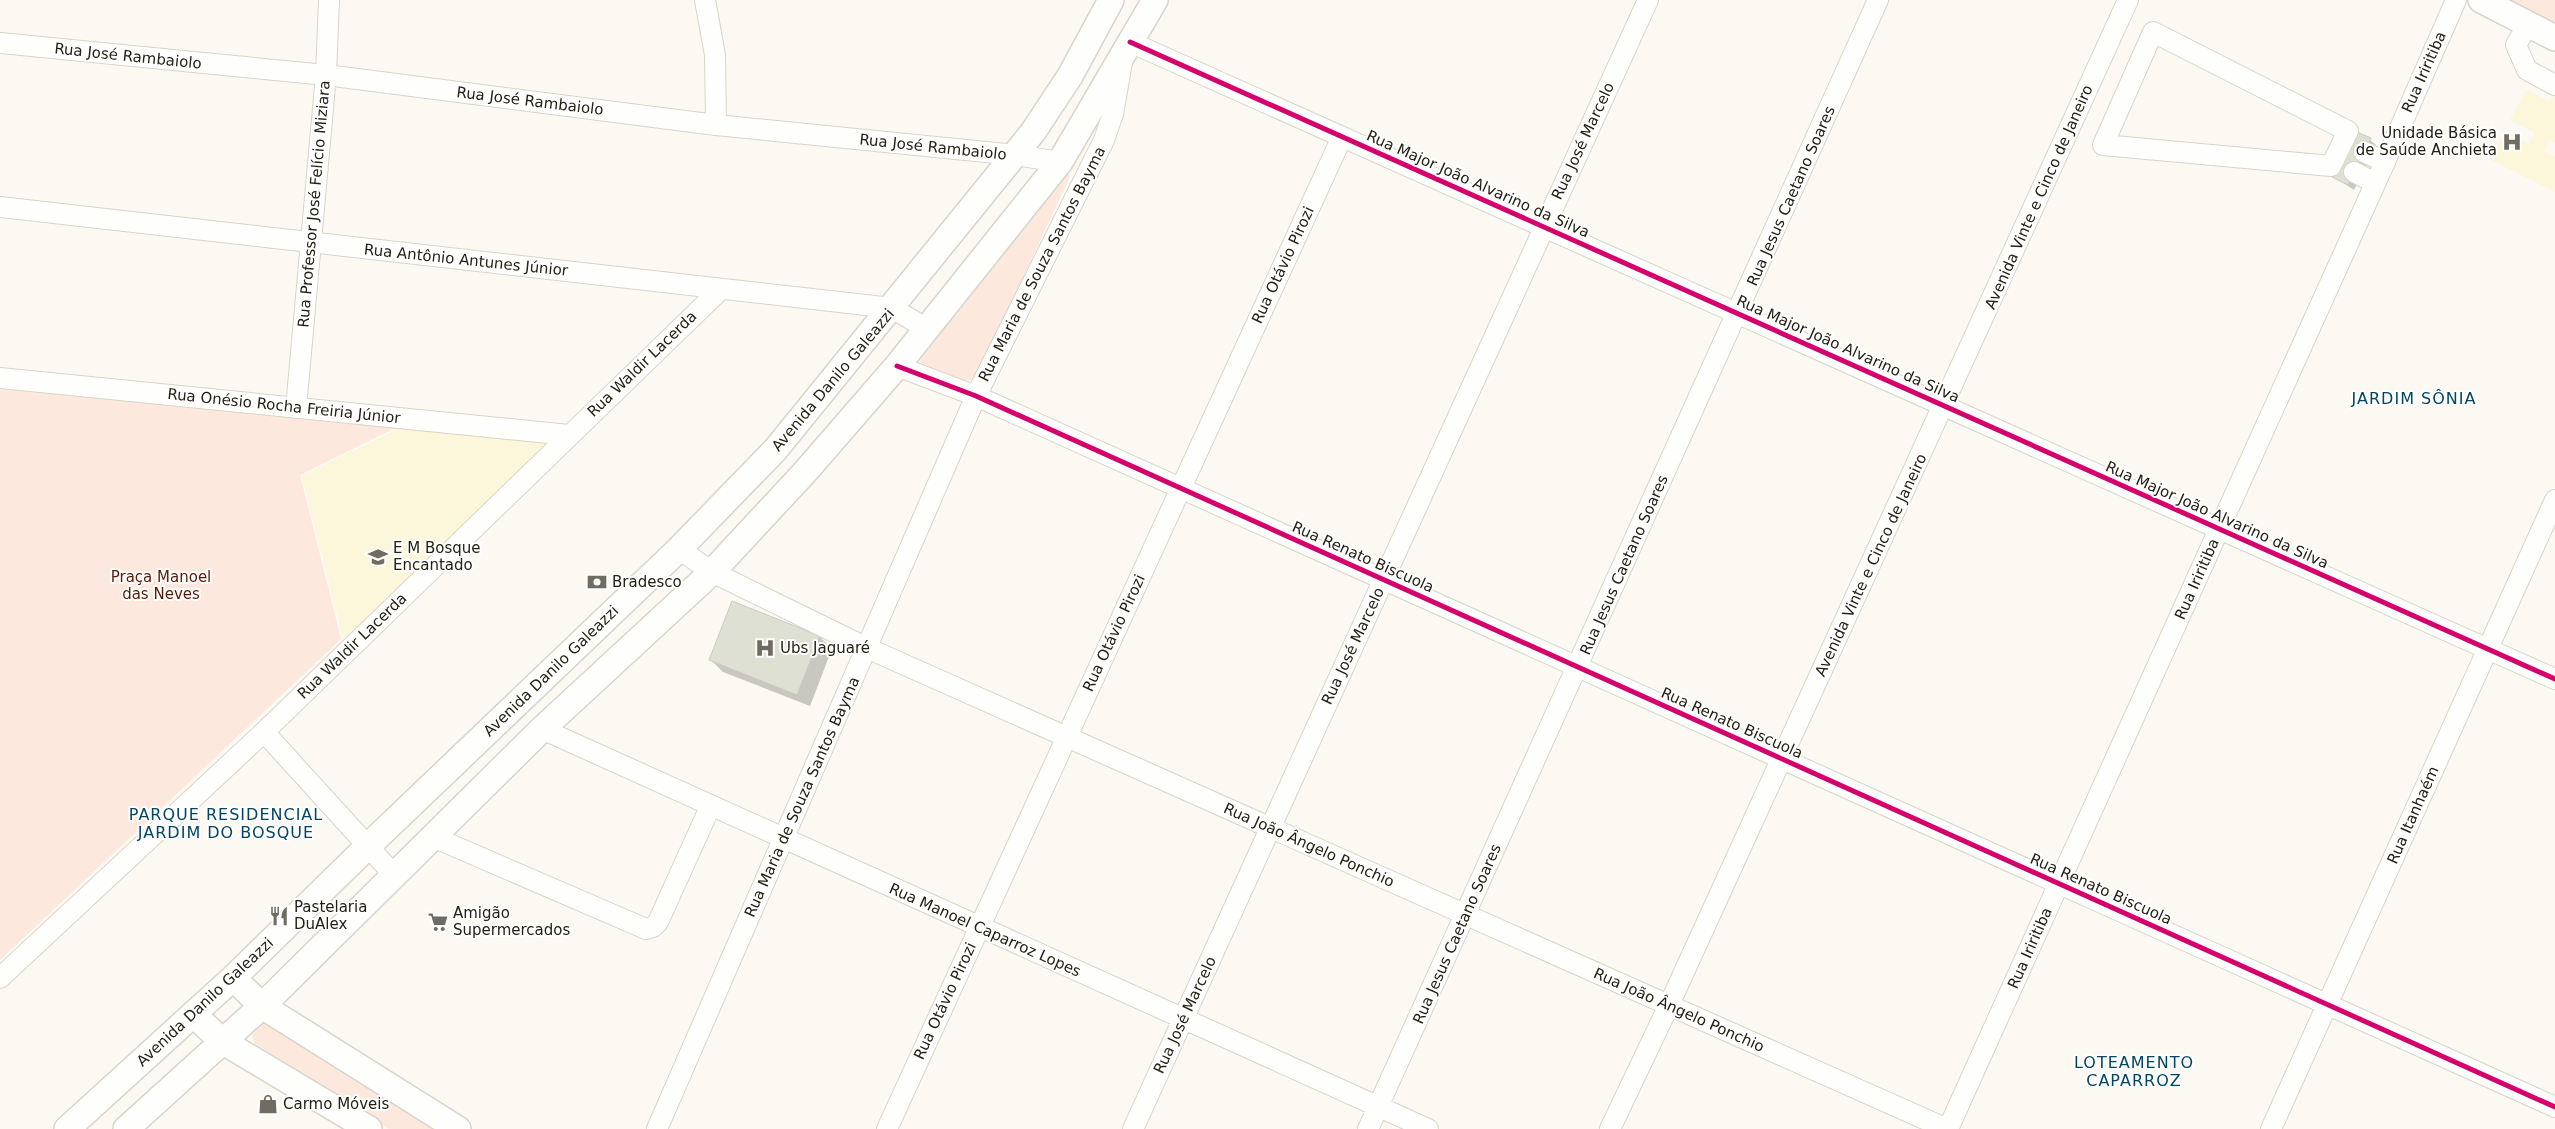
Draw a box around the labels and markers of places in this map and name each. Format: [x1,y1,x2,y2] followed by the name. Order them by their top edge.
[2356,124,2497,159] place label: Unidade Básica de Saúde Anchieta
[2501,131,2523,153] hospital icon: Unidade Básica de Saúde Anchieta
[393,539,481,574] place label: E M Bosque Encantado
[367,546,389,568] school or university icon: E M Bosque Encantado
[586,571,608,593] bank icon: Bradesco
[612,573,682,591] place label: Bradesco
[754,637,776,659] hospital icon: Ubs Jaguaré
[780,639,870,657] place label: Ubs Jaguaré
[294,898,367,933] place label: Pastelaria DuAlex
[453,904,570,939] place label: Amigão Supermercados
[268,905,290,927] restaurant icon: Pastelaria DuAlex
[427,911,449,933] supermarket icon: Amigão Supermercados
[257,1093,279,1115] shop icon: Carmo Móveis
[283,1095,390,1113] place label: Carmo Móveis

